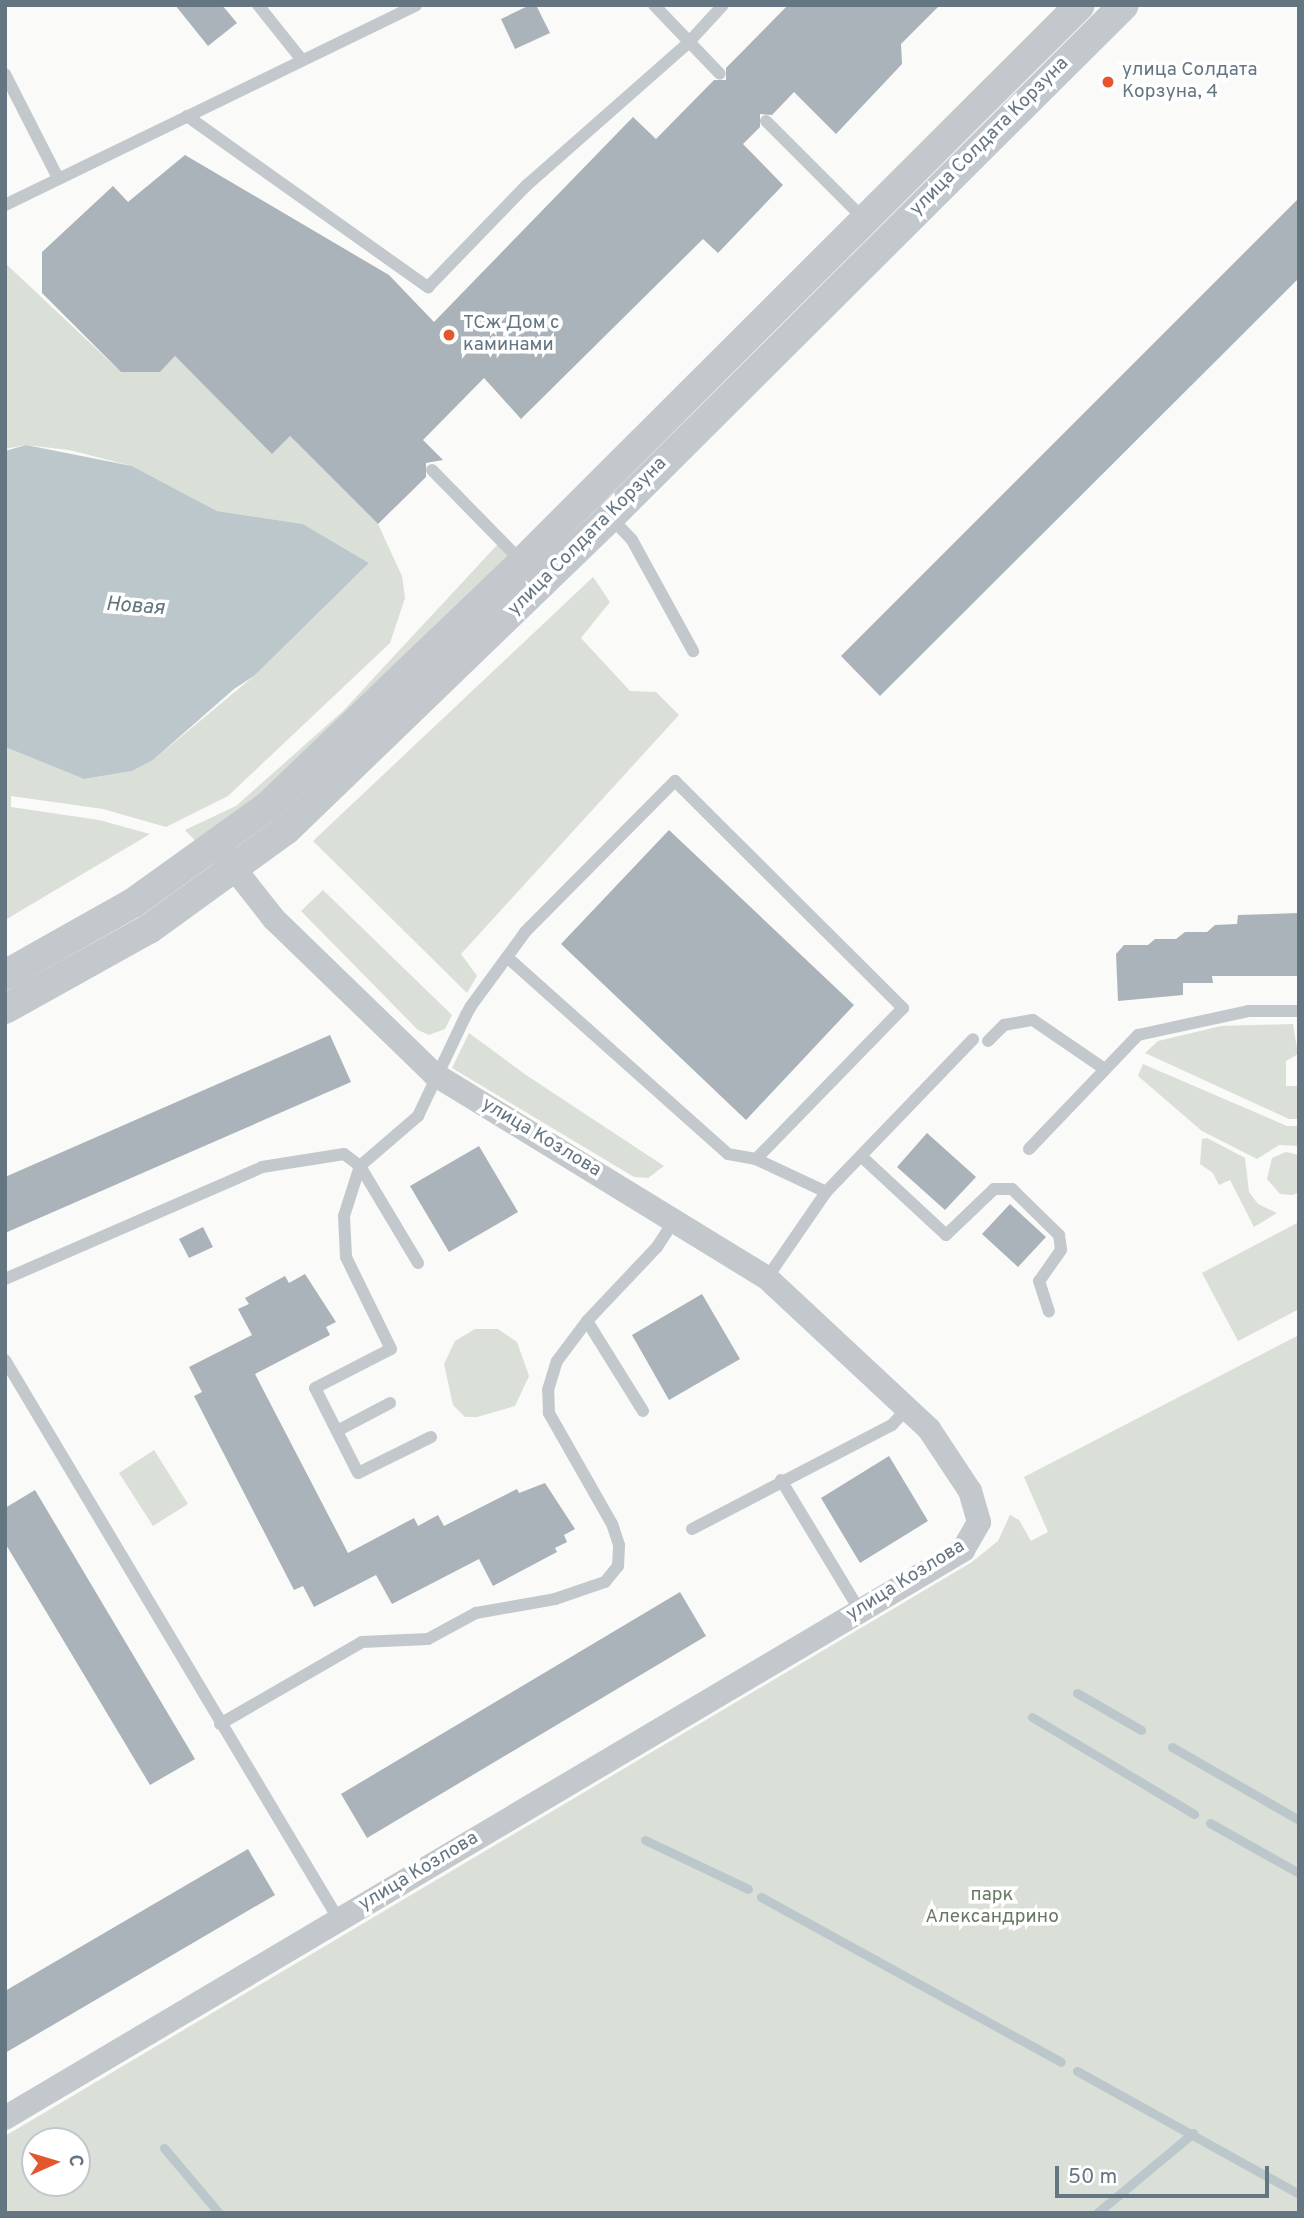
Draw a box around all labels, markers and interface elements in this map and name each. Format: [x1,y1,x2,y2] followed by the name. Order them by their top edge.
[906,53,1074,221] street label: улица Солдата Корзуна
[1122,60,1258,104] place label: улица Солдата Корзуна, 4
[1100,74,1116,90] marker: улица Солдата Корзуна, 4
[463,313,560,357] place label: ТСж Дом с каминами
[441,327,457,343] marker: ТСж Дом с каминами
[504,453,672,621] street label: улица Солдата Корзуна
[105,592,165,622] water label: Новая
[477,1093,605,1183] street label: улица Козлова
[843,1535,969,1627] street label: улица Козлова
[355,1827,483,1917] street label: улица Козлова
[925,1885,1059,1929] park label: парк Александрино
[21,2127,91,2197] north arrow
[1059,2152,1272,2196] scale bar
[63,2154,87,2168] text: С
[1068,2164,1117,2191] text: 50 m

